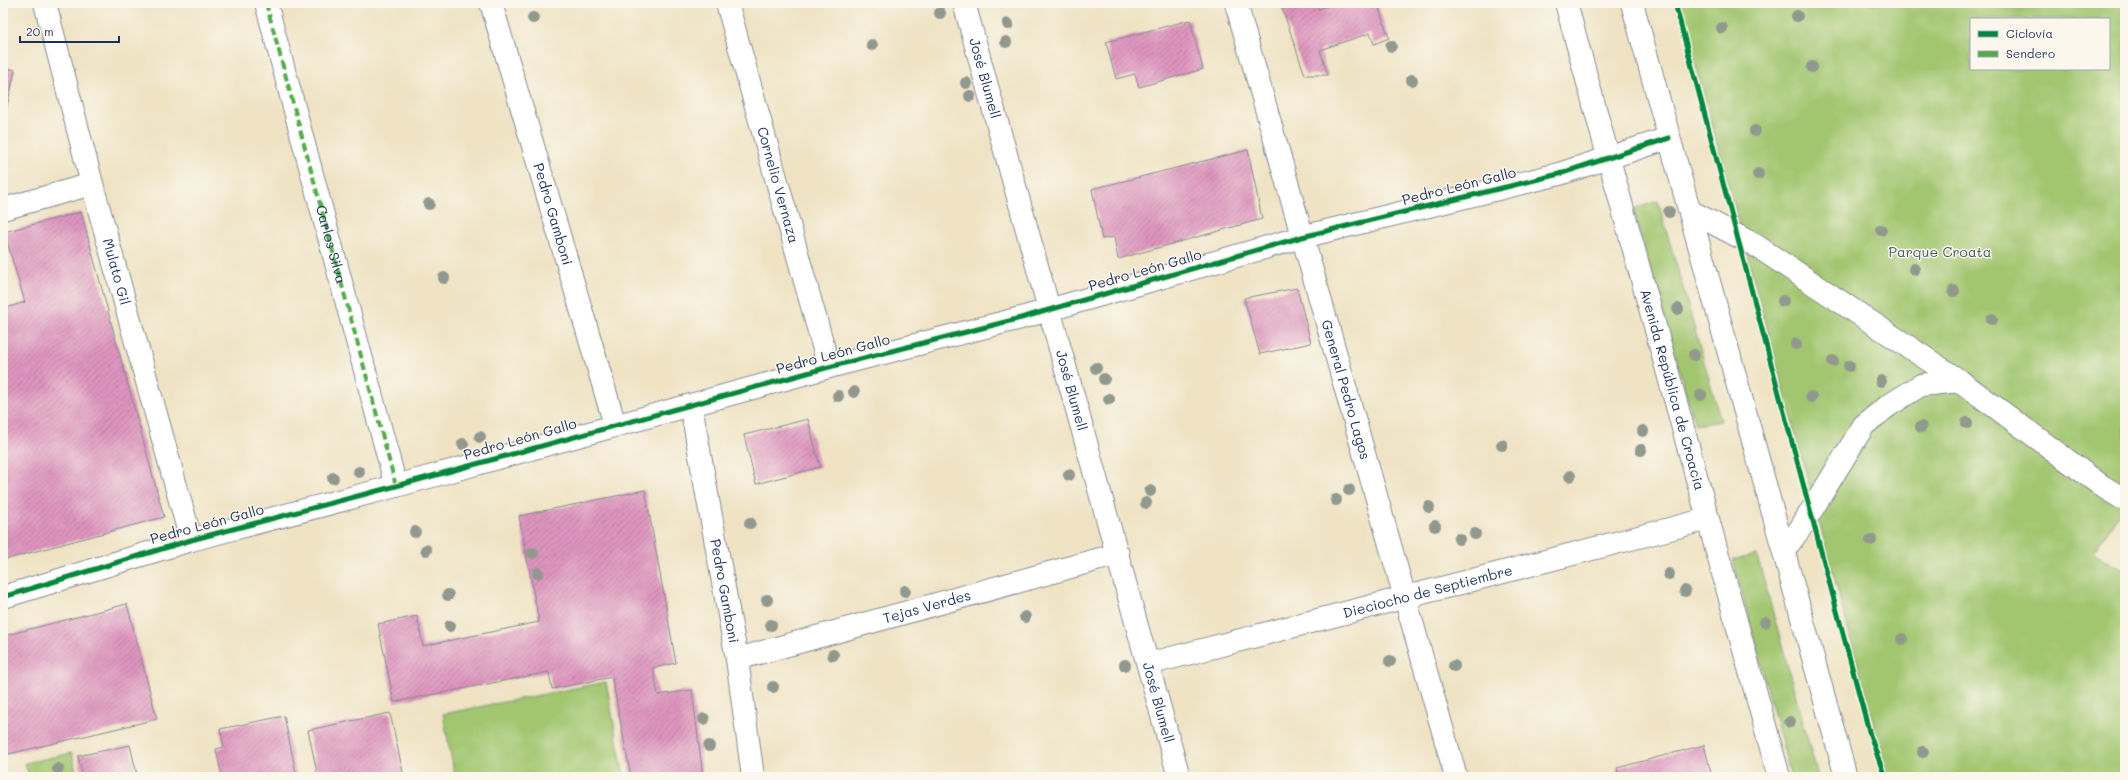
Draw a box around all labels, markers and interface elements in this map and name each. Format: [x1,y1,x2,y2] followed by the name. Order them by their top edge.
[20,18,119,44] scale bar
[1970,18,2110,70] legend
[26,23,54,39] text: 20 m
[2006,25,2053,41] text: Ciclovía
[965,36,1006,120] street label: José Blumell
[2006,45,2055,61] text: Sendero
[753,124,804,245] street label: Cornelio Vernaza
[530,161,577,267] street label: Pedro Gamboni
[1400,162,1518,209] street label: Pedro León Gallo
[312,203,351,286] street label: Carlos Silva
[99,236,135,307] street label: Mulato Gil
[1888,242,1992,261] park label: Parque Croata
[1086,244,1204,295] street label: Pedro León Gallo
[1636,287,1710,492] street label: Avenida República de Croacia
[1317,317,1375,462] street label: General Pedro Lagos
[774,329,892,378] street label: Pedro León Gallo
[1052,348,1092,433] street label: José Blumell
[461,413,579,464] street label: Pedro León Gallo
[148,499,266,548] street label: Pedro León Gallo
[706,537,744,644] street label: Pedro Gamboni
[1341,560,1515,622] street label: Dieciocho de Septiembre
[881,585,973,627] street label: Tejas Verdes
[1139,660,1179,745] street label: José Blumell

